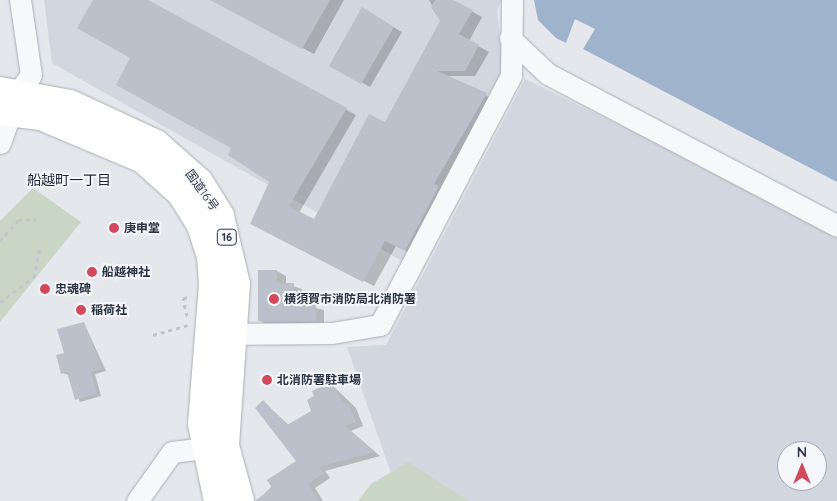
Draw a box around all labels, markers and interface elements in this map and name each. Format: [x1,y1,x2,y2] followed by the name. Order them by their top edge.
[182,167,222,213] street label: 国道16号
[27,172,111,188] district label: 船越町一丁目
[124,221,160,235] place label: 庚申堂
[108,222,120,234] marker: 庚申堂
[216,228,238,246] road number: 16
[102,265,150,279] place label: 船越神社
[86,266,98,278] marker: 船越神社
[55,282,91,296] place label: 忠魂碑
[39,283,51,295] marker: 忠魂碑
[284,292,416,306] place label: 横須賀市消防局北消防署
[268,293,280,305] marker: 横須賀市消防局北消防署
[91,303,127,317] place label: 稲荷社
[75,304,87,316] marker: 稲荷社
[277,373,361,387] place label: 北消防署駐車場
[261,374,273,386] marker: 北消防署駐車場
[777,441,827,491] north arrow
[797,443,807,461] text: N

